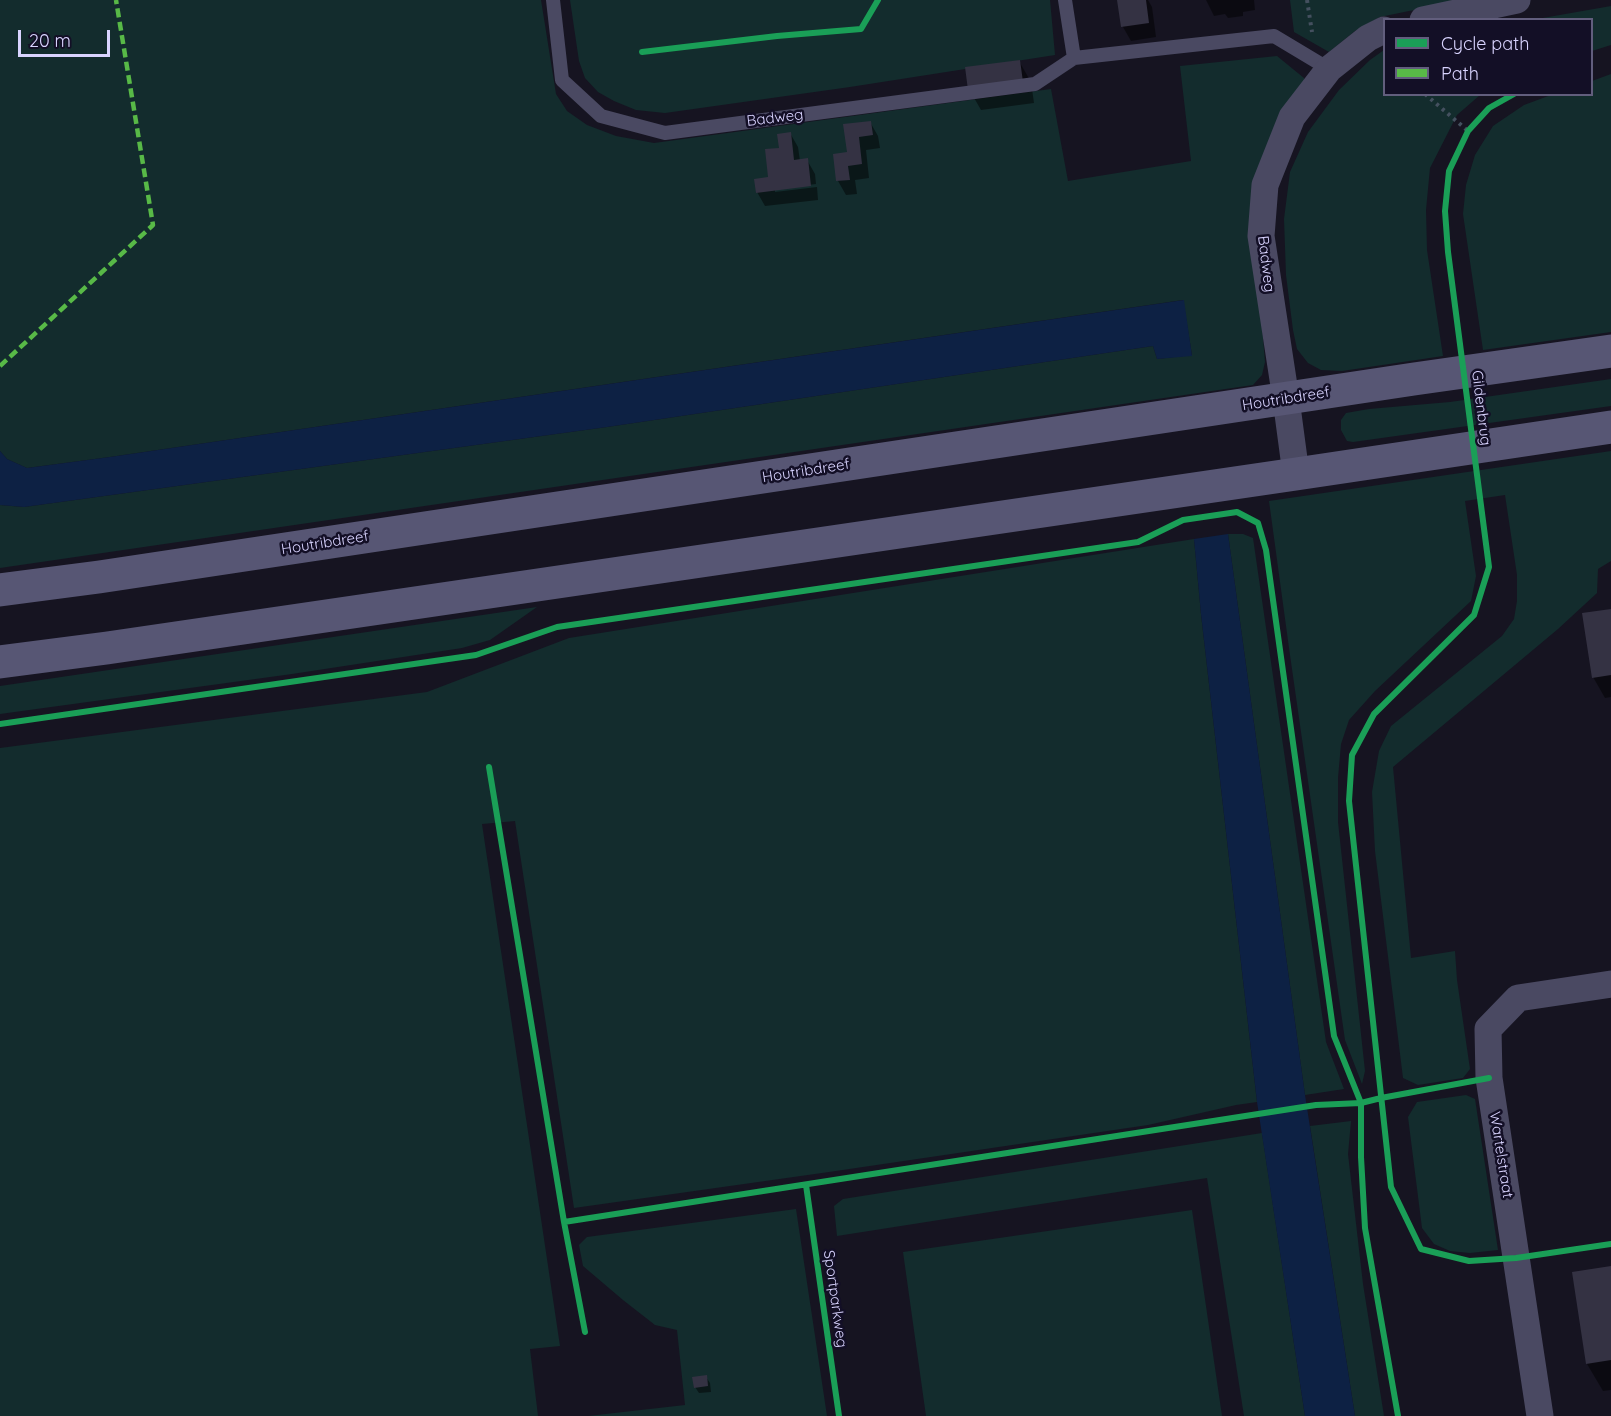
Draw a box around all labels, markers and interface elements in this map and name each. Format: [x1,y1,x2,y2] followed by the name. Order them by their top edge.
[21,18,112,56] scale bar
[1383,18,1593,96] legend
[29,29,71,52] text: 20 m
[1441,32,1529,55] text: Cycle path
[1441,62,1479,85] text: Path
[746,106,804,130] street label: Badweg
[1254,235,1278,293] street label: Badweg
[1467,369,1495,447] street label: Gildenbrug
[1241,383,1331,415] street label: Houtribdreef
[761,455,851,487] street label: Houtribdreef
[280,527,370,559] street label: Houtribdreef
[1485,1110,1517,1200] street label: Wartelstraat
[819,1249,851,1349] street label: Sportparkweg

